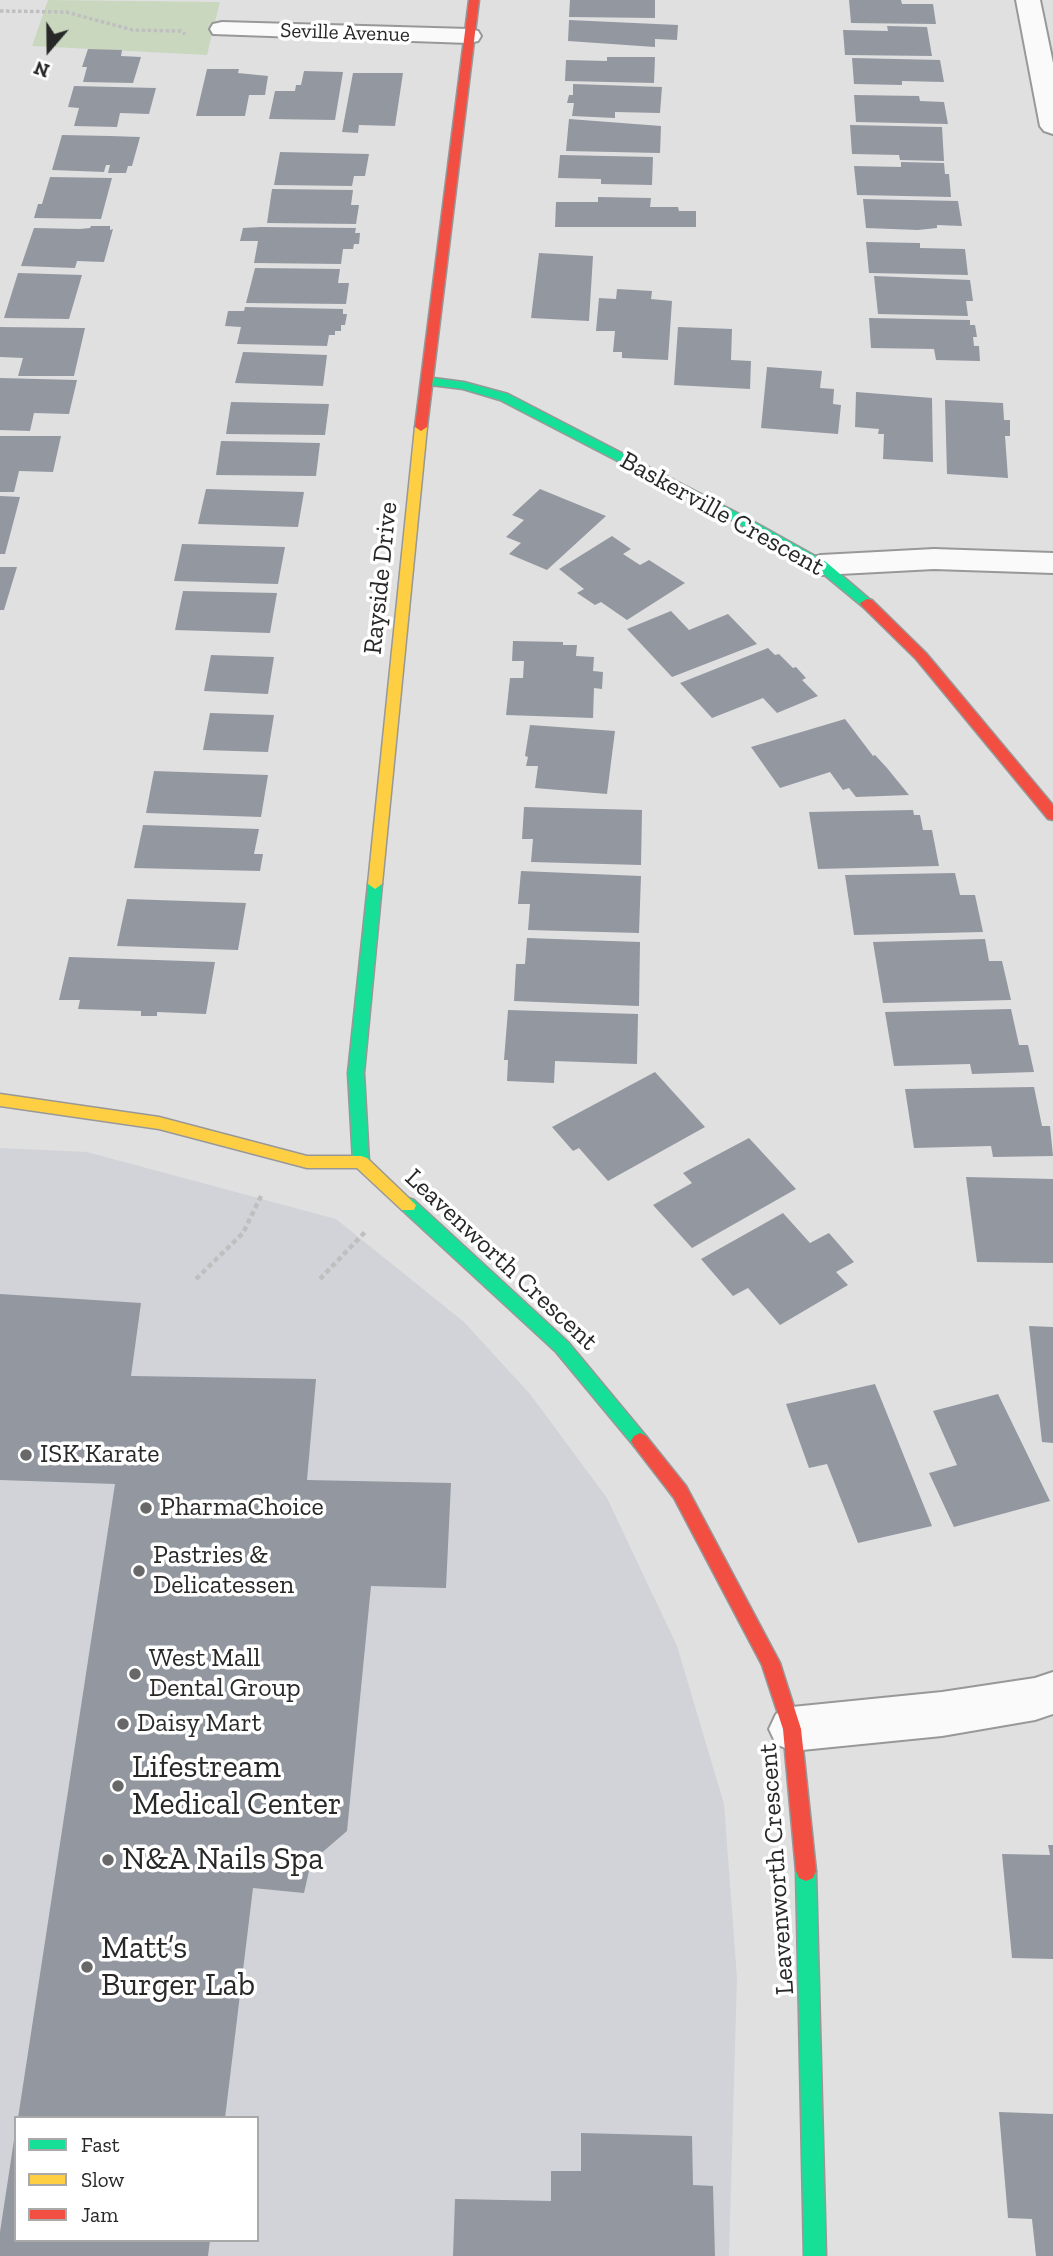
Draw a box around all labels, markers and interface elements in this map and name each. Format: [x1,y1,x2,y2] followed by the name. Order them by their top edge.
[14,14,84,84] north arrow
[280,18,410,48] street label: Seville Avenue
[31,56,52,82] text: N
[615,445,829,583] street label: Baskerville Crescent
[357,500,405,656] street label: Rayside Drive
[398,1163,604,1357] street label: Leavenworth Crescent
[40,1439,159,1471] place label: ISK Karate
[18,1447,34,1463] marker: ISK Karate
[160,1492,324,1524] place label: PharmaChoice
[138,1500,154,1516] marker: PharmaChoice
[153,1540,294,1602] place label: Pastries & Delicatessen
[131,1563,147,1579] marker: Pastries & Delicatessen
[149,1643,301,1704] place label: West Mall Dental Group
[127,1666,143,1682] marker: West Mall Dental Group
[137,1708,261,1740] place label: Daisy Mart
[115,1716,131,1732] marker: Daisy Mart
[753,1742,801,1996] street label: Leavenworth Crescent
[132,1749,341,1824] place label: Lifestream Medical Center
[110,1778,126,1794] marker: Lifestream Medical Center
[122,1841,324,1879] place label: N&A Nails Spa
[100,1852,116,1868] marker: N&A Nails Spa
[101,1930,255,2005] place label: Matt’s Burger Lab
[79,1959,95,1975] marker: Matt’s Burger Lab
[14,2116,259,2242] legend
[81,2132,120,2157] text: Fast
[81,2167,124,2192] text: Slow
[81,2202,118,2227] text: Jam

